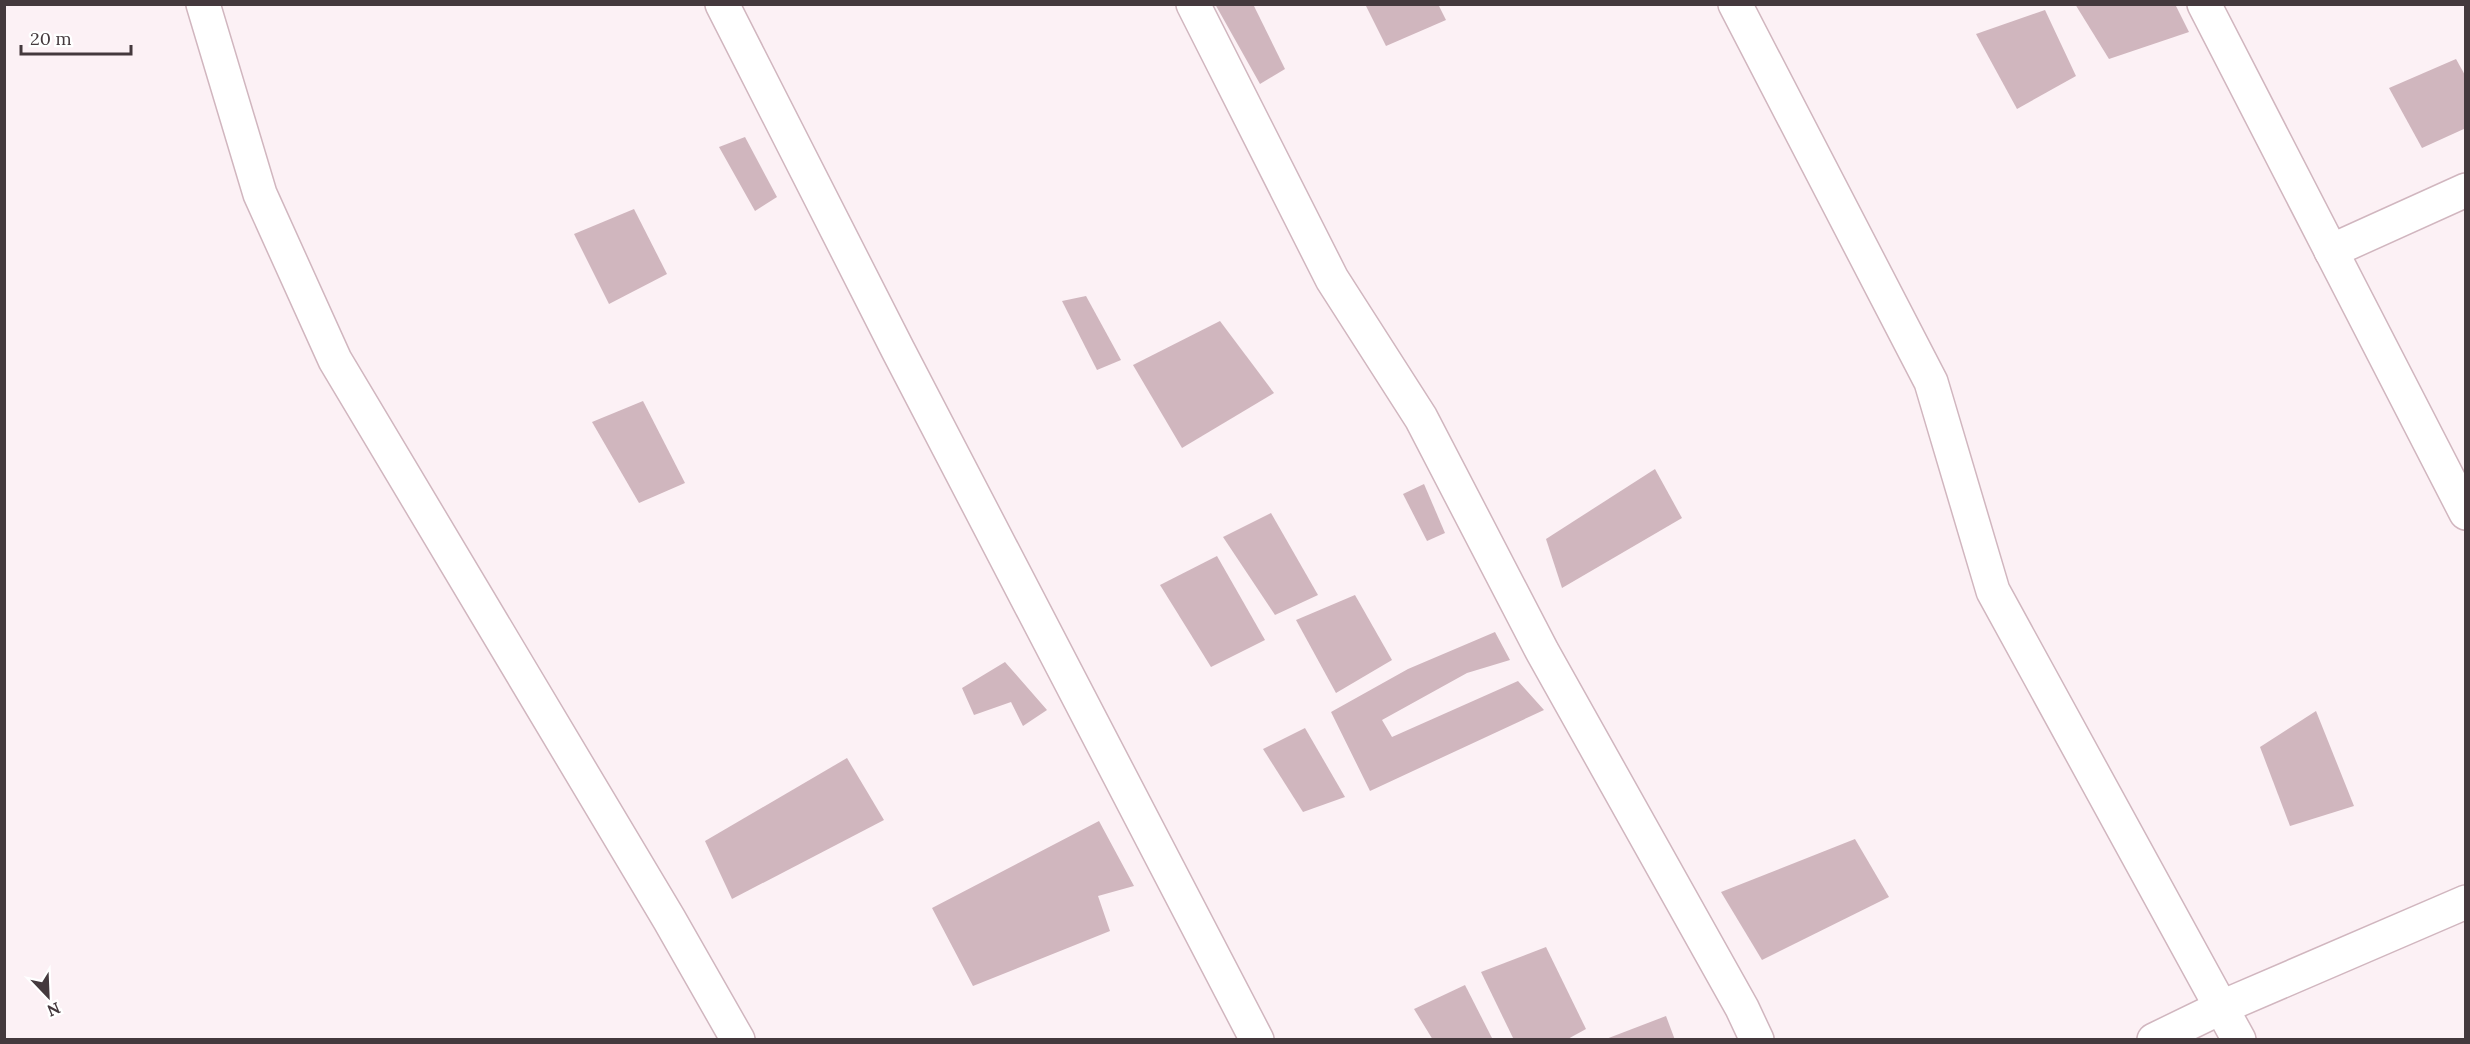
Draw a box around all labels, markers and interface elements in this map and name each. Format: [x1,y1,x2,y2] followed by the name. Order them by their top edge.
[21,18,130,56] scale bar
[30,27,72,50] text: 20 m
[18,966,78,1026] north arrow
[44,998,63,1021] text: N

